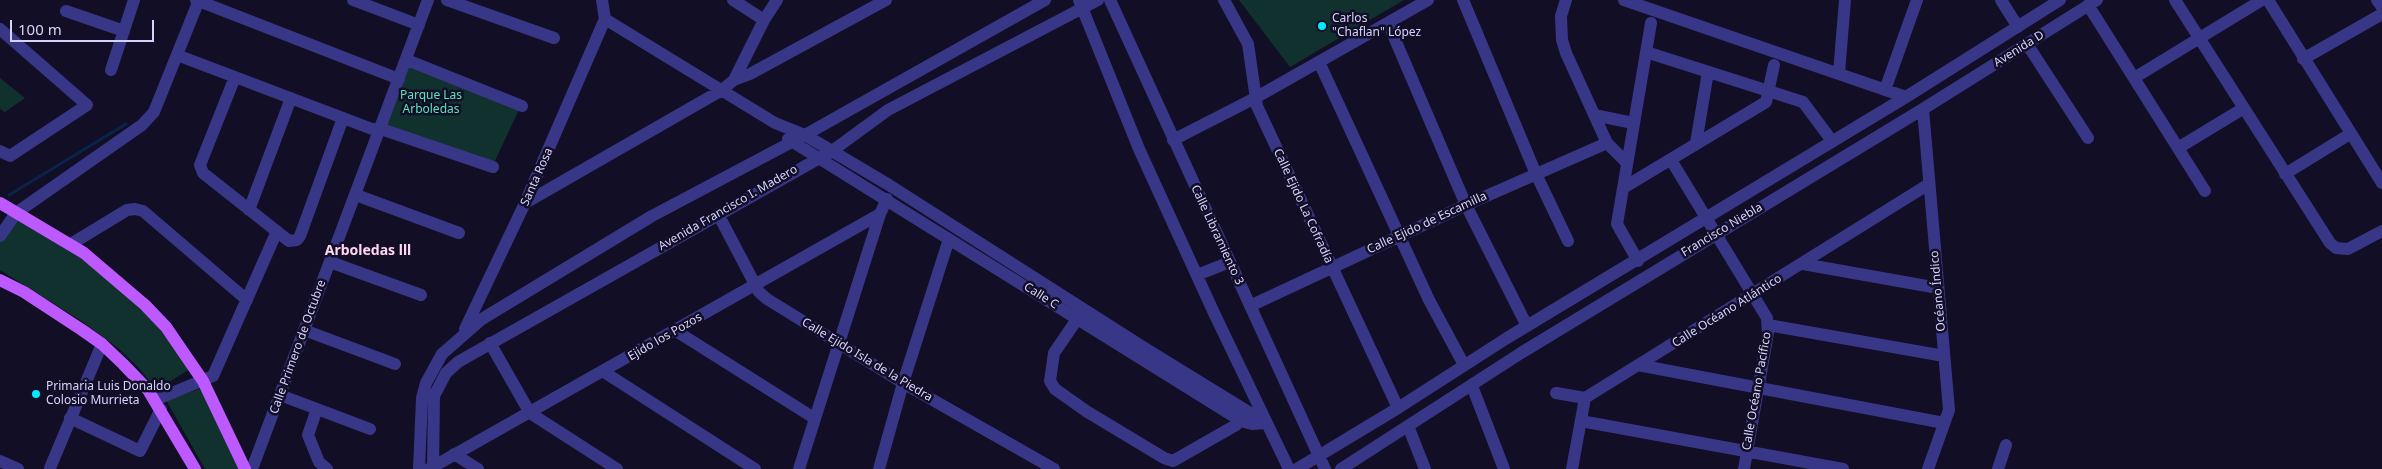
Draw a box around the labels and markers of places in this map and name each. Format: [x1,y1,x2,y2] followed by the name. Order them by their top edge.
[1332,12,1421,40] place label: Carlos "Chaflan" López
[1316,20,1328,32] marker: Carlos "Chaflan" López
[46,380,171,408] place label: Primaria Luis Donaldo Colosio Murrieta
[30,388,42,400] marker: Primaria Luis Donaldo Colosio Murrieta

